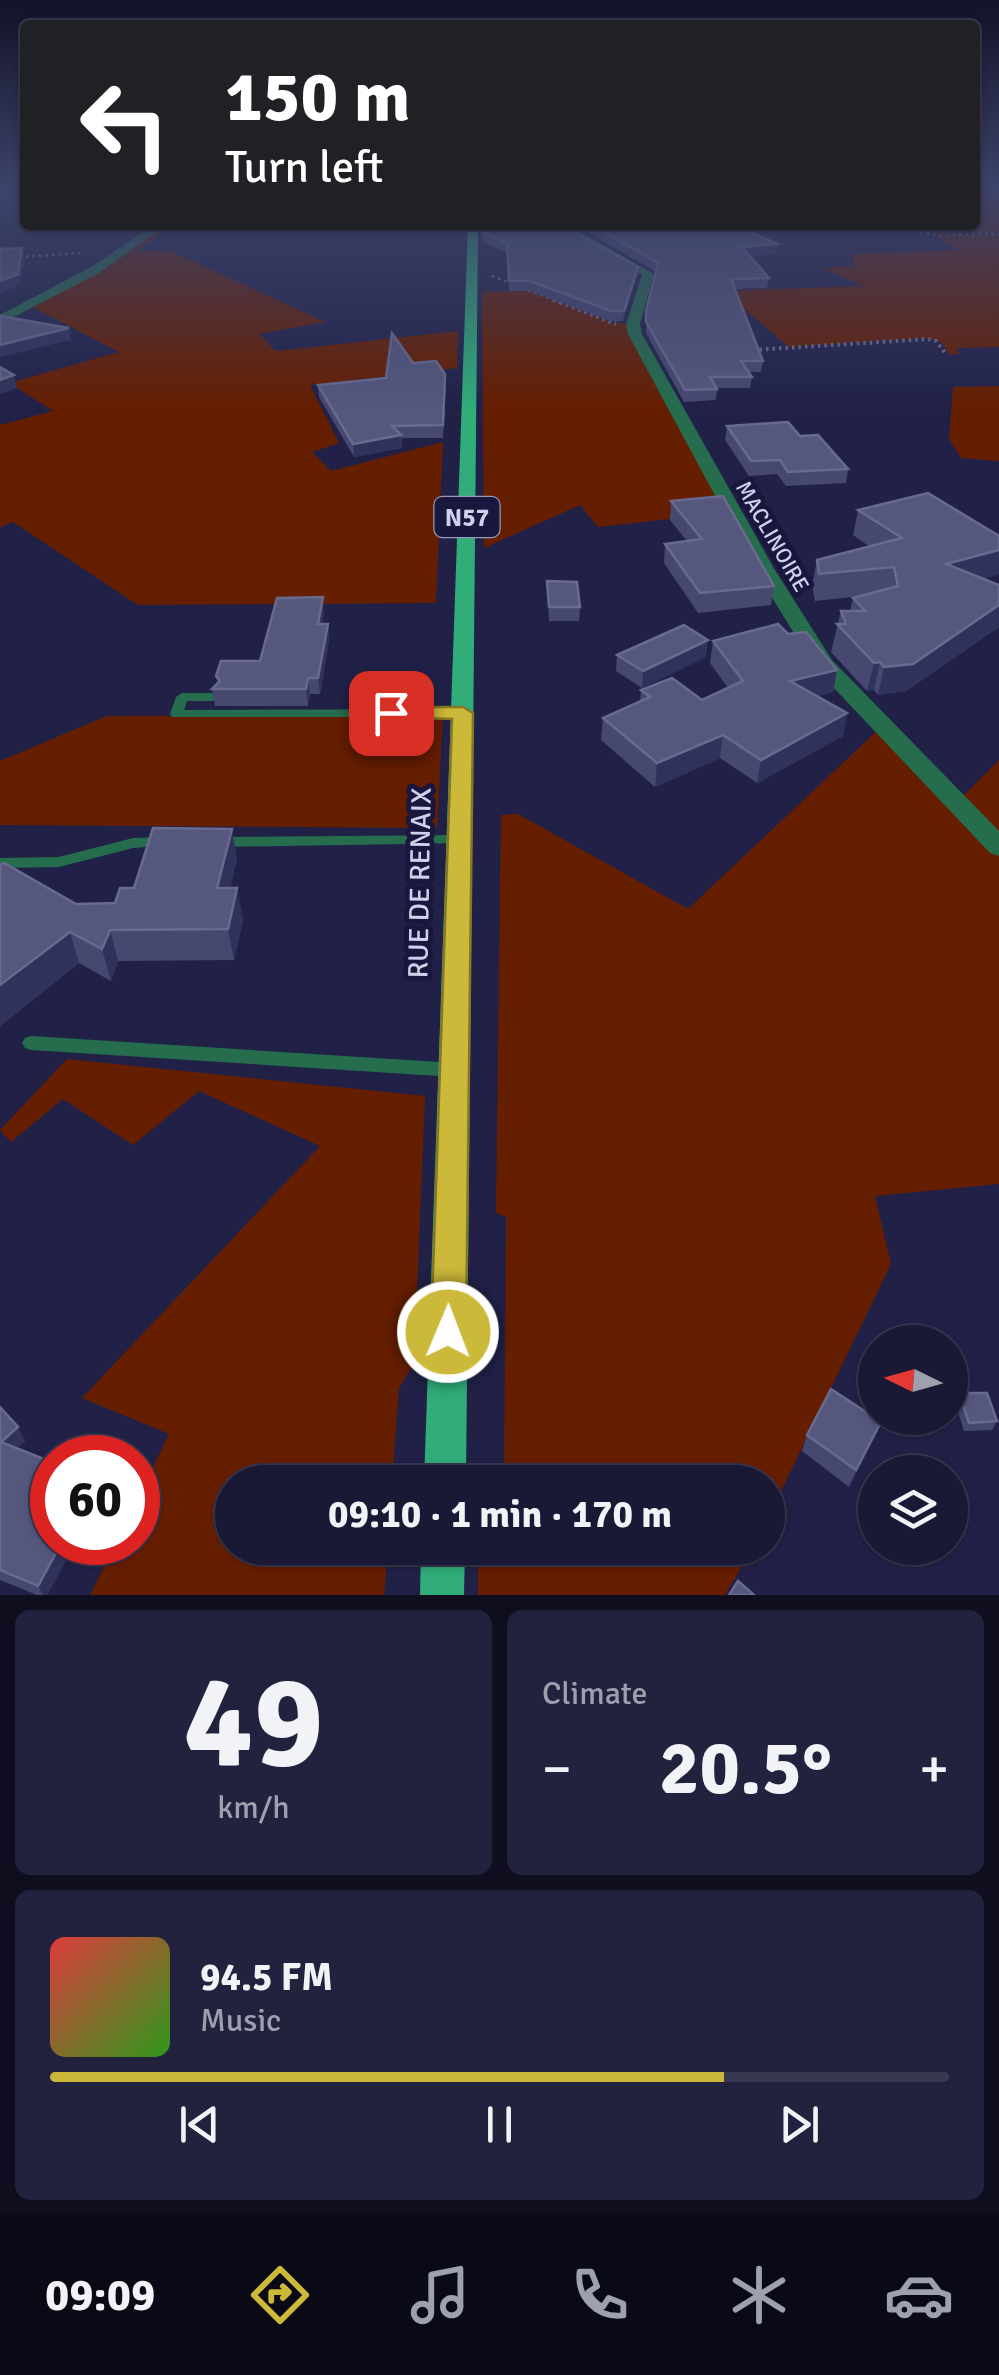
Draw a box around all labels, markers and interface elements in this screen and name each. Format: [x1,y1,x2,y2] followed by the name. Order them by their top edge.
[225,54,410,140] text: 150 m
[60,60,190,190] icon: left
[225,140,384,195] text: Turn left
[730,476,815,596] street label: MACLINOIRE
[434,497,500,537] road number: N57
[349,671,434,756] pin
[364,686,419,741] icon: arrive
[401,787,439,979] street label: RUE DE RENAIX
[396,1280,500,1384] position arrow
[858,1325,968,1435] north arrow
[858,1325,968,1565] map controls
[30,1435,160,1565] speed limit sign: 60
[858,1455,968,1565] button: layers
[328,1491,672,1538] text: 09:10 · 1 min · 170 m
[183,1643,324,1803] text: 49
[542,1674,648,1713] text: Climate
[659,1722,832,1815] text: 20.5°
[542,1735,572,1803] text: −
[919,1735,949,1803] text: +
[217,1788,290,1827] text: km/h
[200,1954,333,2001] text: 94.5 FM
[200,2001,281,2040] text: Music
[172,2097,227,2152] icon: previous
[472,2097,527,2152] icon: pause
[772,2097,827,2152] icon: next
[245,2260,315,2330] icon: directions
[405,2260,475,2330] icon: music
[565,2260,635,2330] icon: phone
[724,2260,794,2330] icon: climate
[884,2260,954,2330] icon: car
[45,2268,155,2323] text: 09:09

